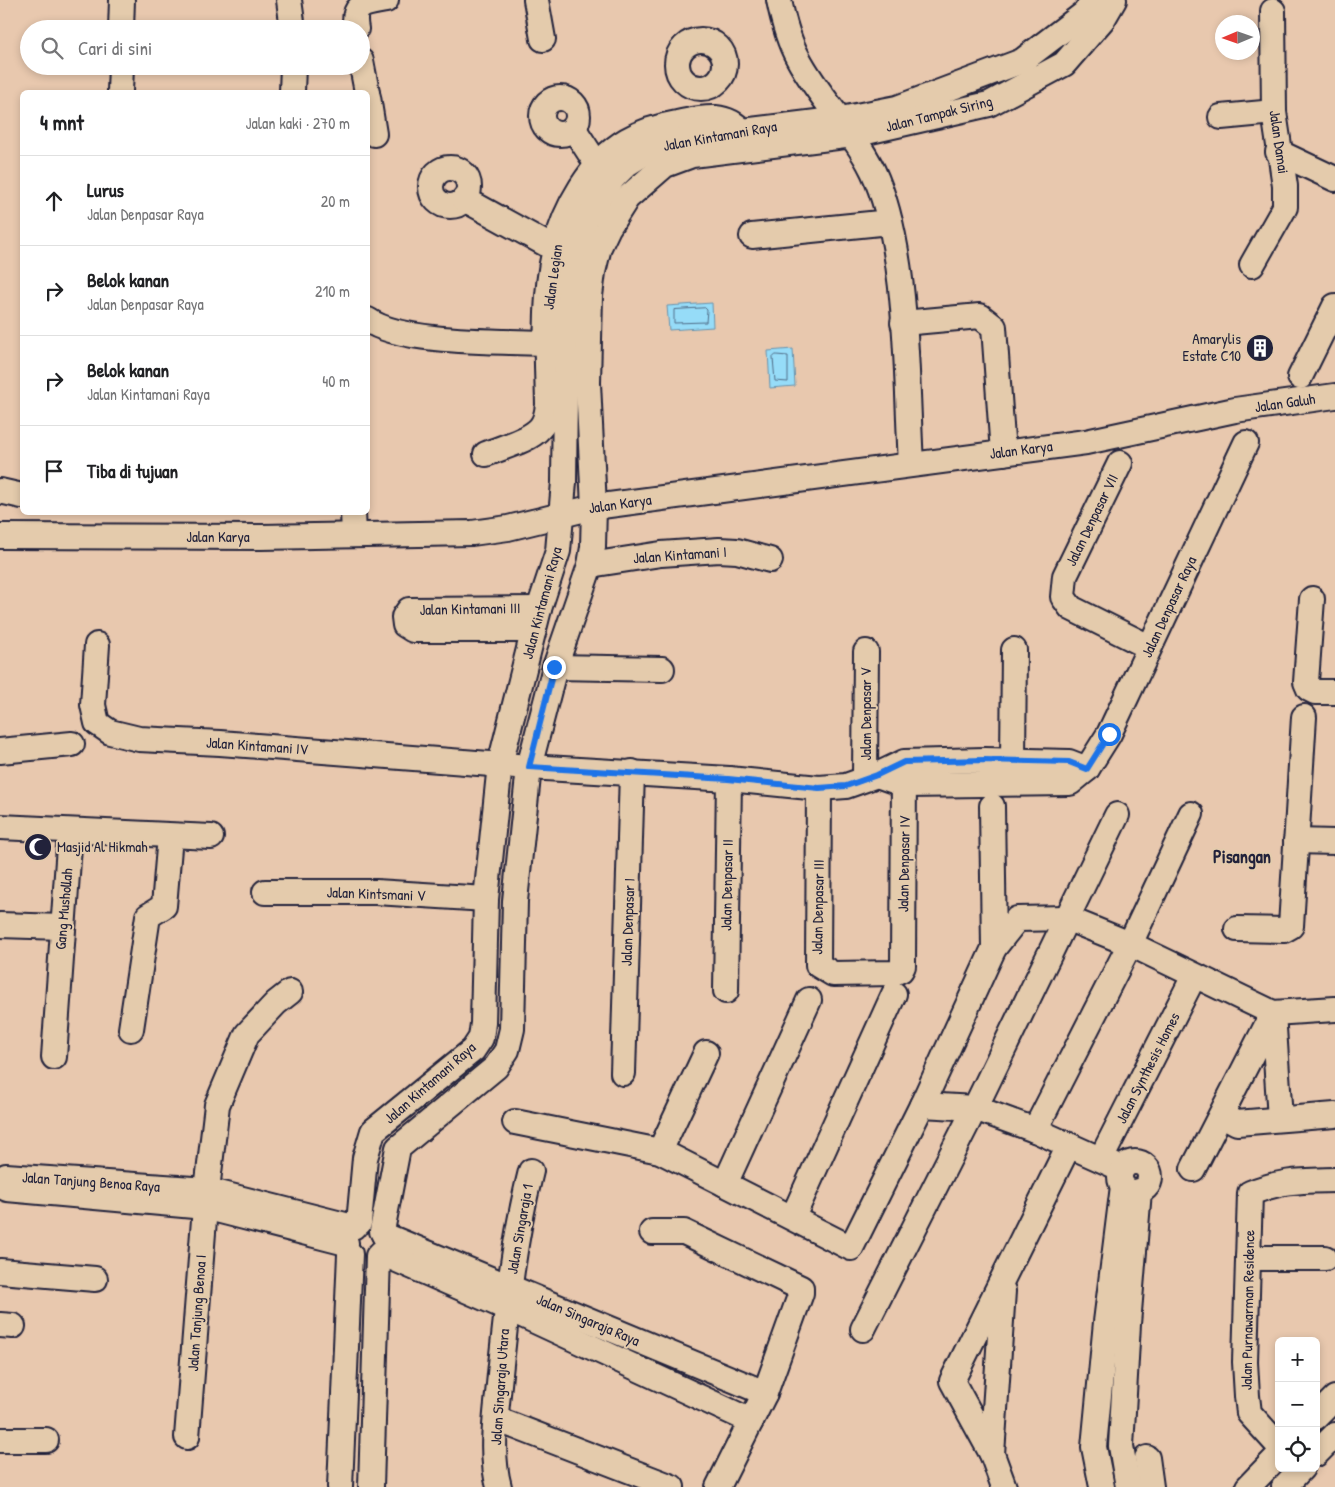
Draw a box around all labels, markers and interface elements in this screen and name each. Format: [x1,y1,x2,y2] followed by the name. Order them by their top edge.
[1215,15,1260,60] north arrow
[20,20,370,75] search box
[38,34,66,62] icon: search
[78,35,152,61] text: Cari di sini
[883,90,995,137] street label: Jalan Tampak Siring
[40,108,84,137] text: 4 mnt
[1265,109,1294,175] street label: Jalan Damai
[246,112,350,134] text: Jalan kaki · 270 m
[661,115,779,156] street label: Jalan Kintamani Raya
[87,177,124,203] text: Lurus
[40,187,68,215] icon: ahead
[321,190,350,212] text: 20 m
[87,203,204,225] text: Jalan Denpasar Raya
[538,243,568,311] street label: Jalan Legian
[87,267,169,293] text: Belok kanan
[40,277,68,305] icon: right
[315,280,350,302] text: 210 m
[87,293,204,315] text: Jalan Denpasar Raya
[1183,328,1241,366] place label: Amarylis Estate C10
[1245,333,1275,363] building icon: Amarylis Estate C10
[87,357,169,383] text: Belok kanan
[40,367,68,395] icon: right
[322,370,350,392] text: 40 m
[87,383,210,405] text: Jalan Kintamani Raya
[1253,388,1317,417] street label: Jalan Galuh
[988,435,1054,464] street label: Jalan Karya
[40,457,68,485] icon: arrive
[87,458,178,484] text: Tiba di tujuan
[1060,470,1123,569] street label: Jalan Denpasar VII
[587,489,653,518] street label: Jalan Karya
[186,526,250,547] street label: Jalan Karya
[632,541,727,568] street label: Jalan Kintamani I
[516,544,567,661] street label: Jalan Kintamani Raya
[1136,553,1201,661] street label: Jalan Denpasar Raya
[419,597,521,620] street label: Jalan Kintamani III
[543,656,566,679] route end
[855,667,876,761] street label: Jalan Denpasar V
[1098,723,1121,746] route start
[205,731,309,760] street label: Jalan Kintamani IV
[892,815,915,912] street label: Jalan Denpasar IV
[23,832,53,862] mosque icon: Masjid Al Hikmah
[57,836,148,857] place label: Masjid Al Hikmah
[715,839,738,931] street label: Jalan Denpasar II
[1213,844,1271,870] district label: Pisangan
[806,859,829,955] street label: Jalan Denpasar III
[49,867,78,951] street label: Gang Mushollah
[615,878,640,966] street label: Jalan Denpasar I
[326,881,426,906] street label: Jalan Kintsmani V
[1110,1008,1185,1127] street label: Jalan Synthesis Homes
[379,1037,480,1128] street label: Jalan Kintamani Raya
[21,1166,161,1197] street label: Jalan Tanjung Benoa Raya
[501,1182,538,1276] street label: Jalan Singaraja 1
[1236,1230,1259,1390] street label: Jalan Purnawarman Residence
[182,1254,211,1372] street label: Jalan Tanjung Benoa I
[533,1288,643,1351] street label: Jalan Singaraja Raya
[485,1328,514,1446] street label: Jalan Singaraja Utara
[1275,1337,1320,1472] map controls
[1275,1337,1320,1382] button: +
[1275,1382,1320,1427] button: −
[1275,1427,1320,1472] button: locate

